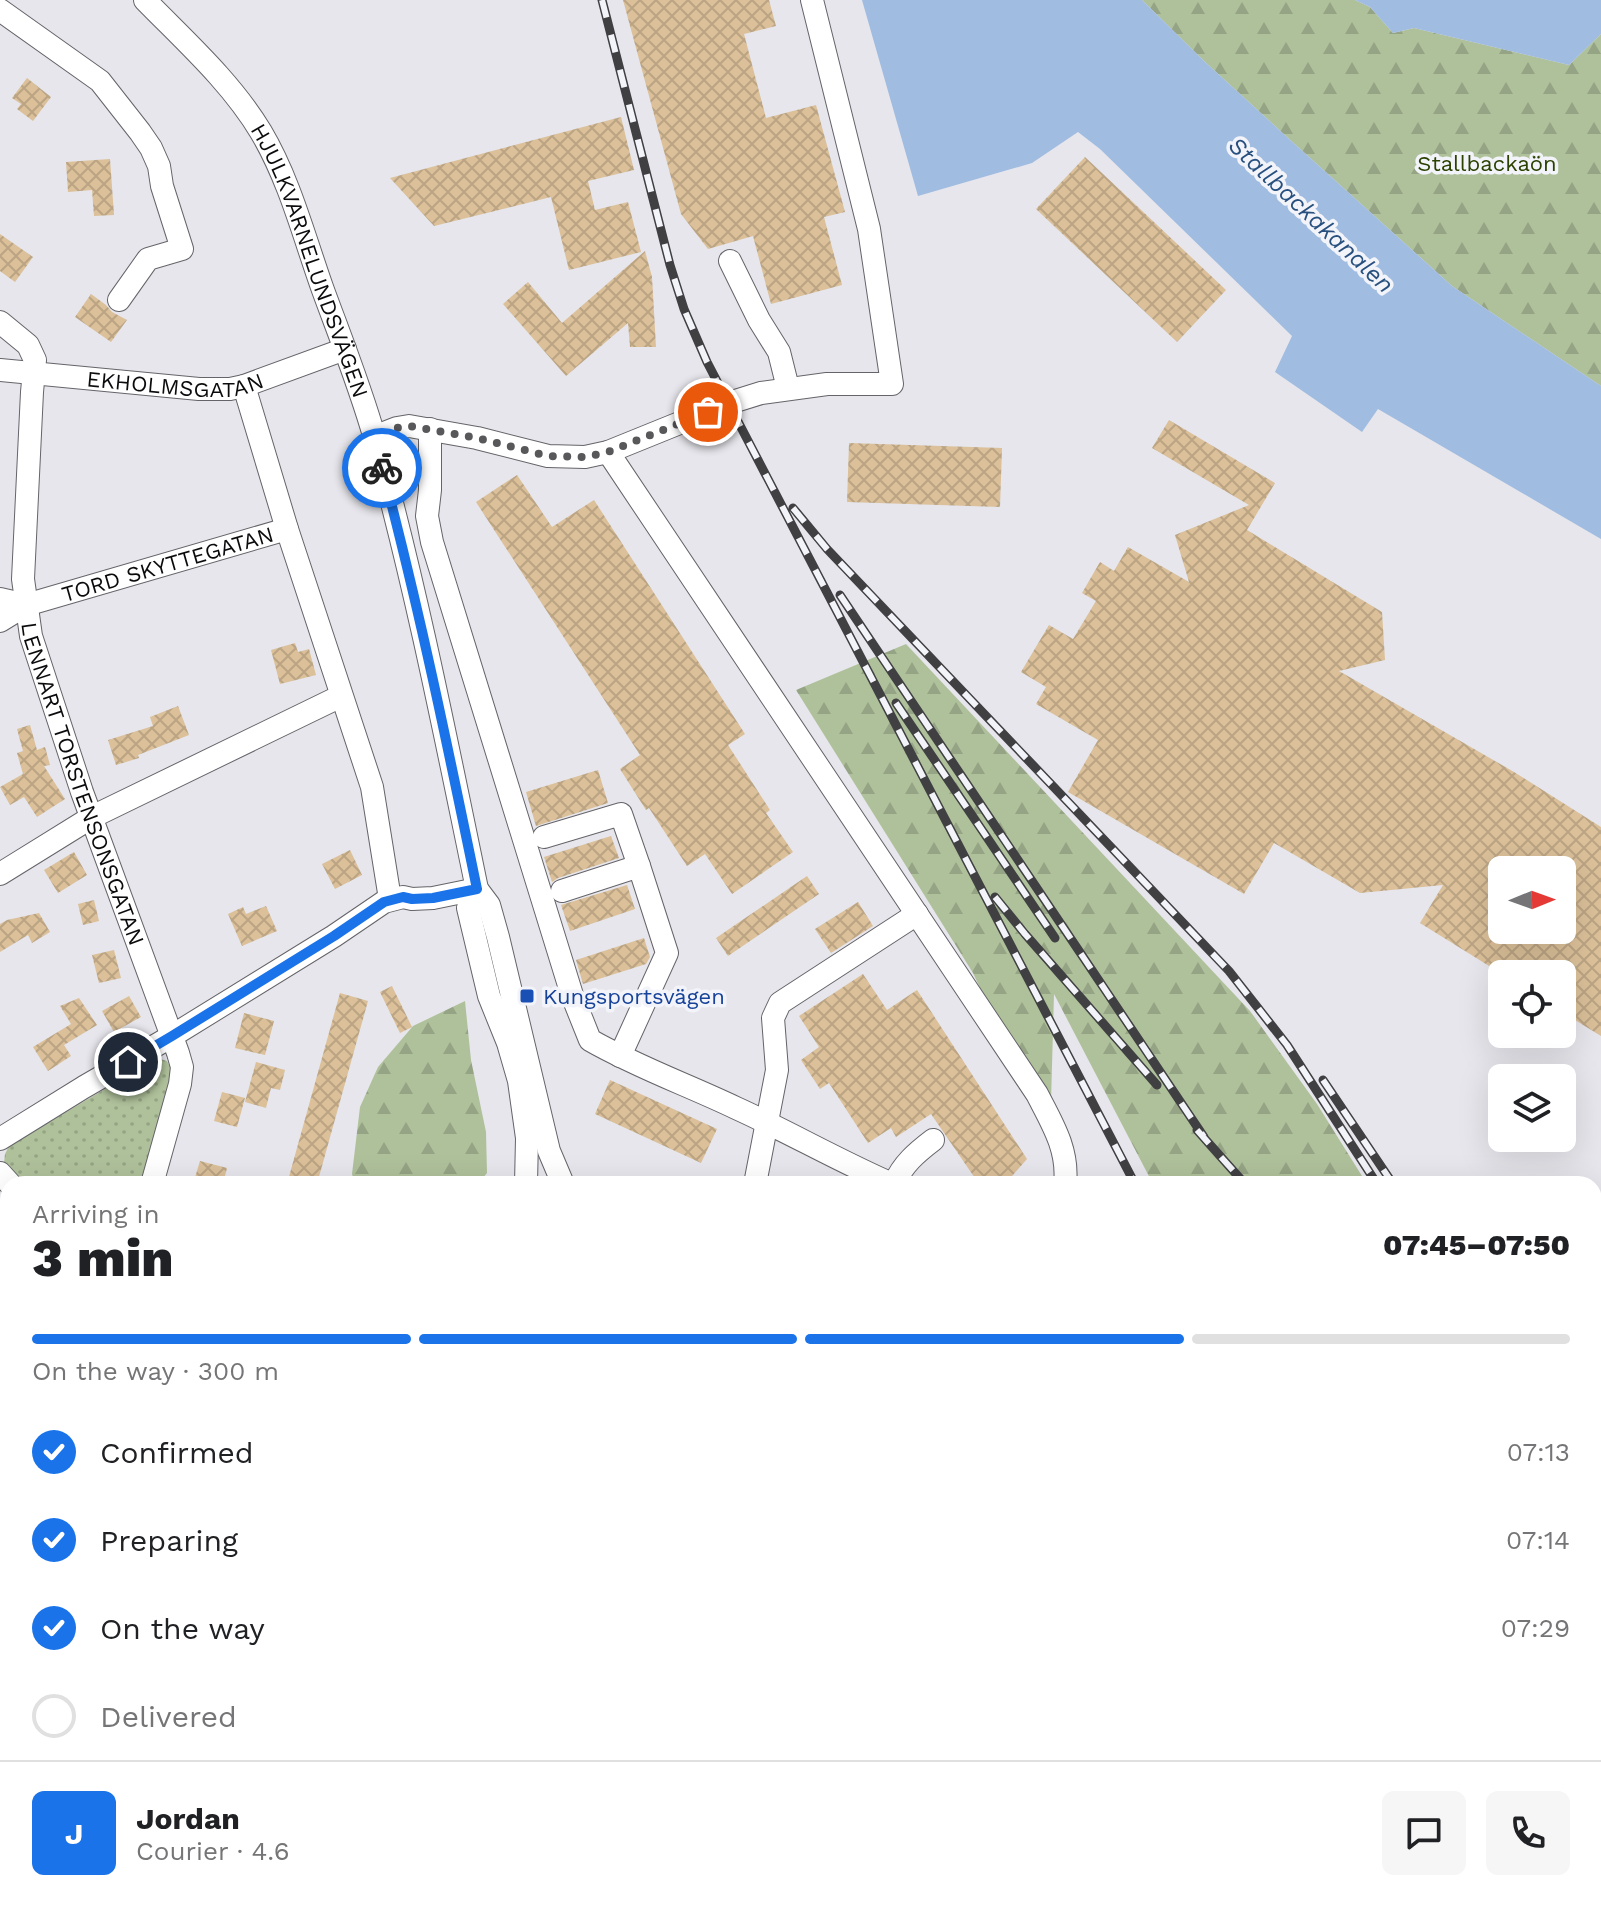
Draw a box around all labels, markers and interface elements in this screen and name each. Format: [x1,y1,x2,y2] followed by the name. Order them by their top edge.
[246,119,374,401] street label: HJULKVARNELUNDSVÄGEN
[1223,131,1399,299] water label: Stallbackakanalen
[1417,151,1557,176] park label: Stallbackaön
[86,366,267,402] street label: EKHOLMSGATAN
[674,378,742,446] pin
[686,390,730,434] icon: bag
[342,428,422,508] courier
[360,446,404,490] icon: bike
[59,521,276,606] street label: TORD SKYTTEGATAN
[17,621,150,949] street label: LENNART TORSTENSONSGATAN
[1488,856,1576,944] north arrow
[1488,856,1576,1152] map controls
[1488,960,1576,1048] button: locate
[543,984,725,1009] place label: Kungsportsvägen
[518,987,536,1005] marker: Kungsportsvägen
[94,1028,162,1096] pin
[106,1040,150,1084] icon: home
[1488,1064,1576,1152] button: layers
[32,1199,160,1229] text: Arriving in
[1383,1227,1570,1262] text: 07:45–07:50
[32,1228,174,1289] text: 3 min
[32,1356,279,1386] text: On the way · 300 m
[32,1430,76,1474] icon: check
[100,1435,254,1470] text: Confirmed
[1507,1437,1570,1467] text: 07:13
[32,1518,76,1562] icon: check
[100,1523,238,1558] text: Preparing
[1506,1525,1570,1555] text: 07:14
[32,1606,76,1650] icon: check
[100,1611,265,1646] text: On the way
[1501,1613,1570,1643] text: 07:29
[100,1699,237,1734] text: Delivered
[1382,1791,1466,1875] button: chat
[1486,1791,1570,1875] button: phone
[136,1801,240,1836] text: Jordan
[65,1816,83,1851] text: J
[136,1836,290,1866] text: Courier · 4.6

